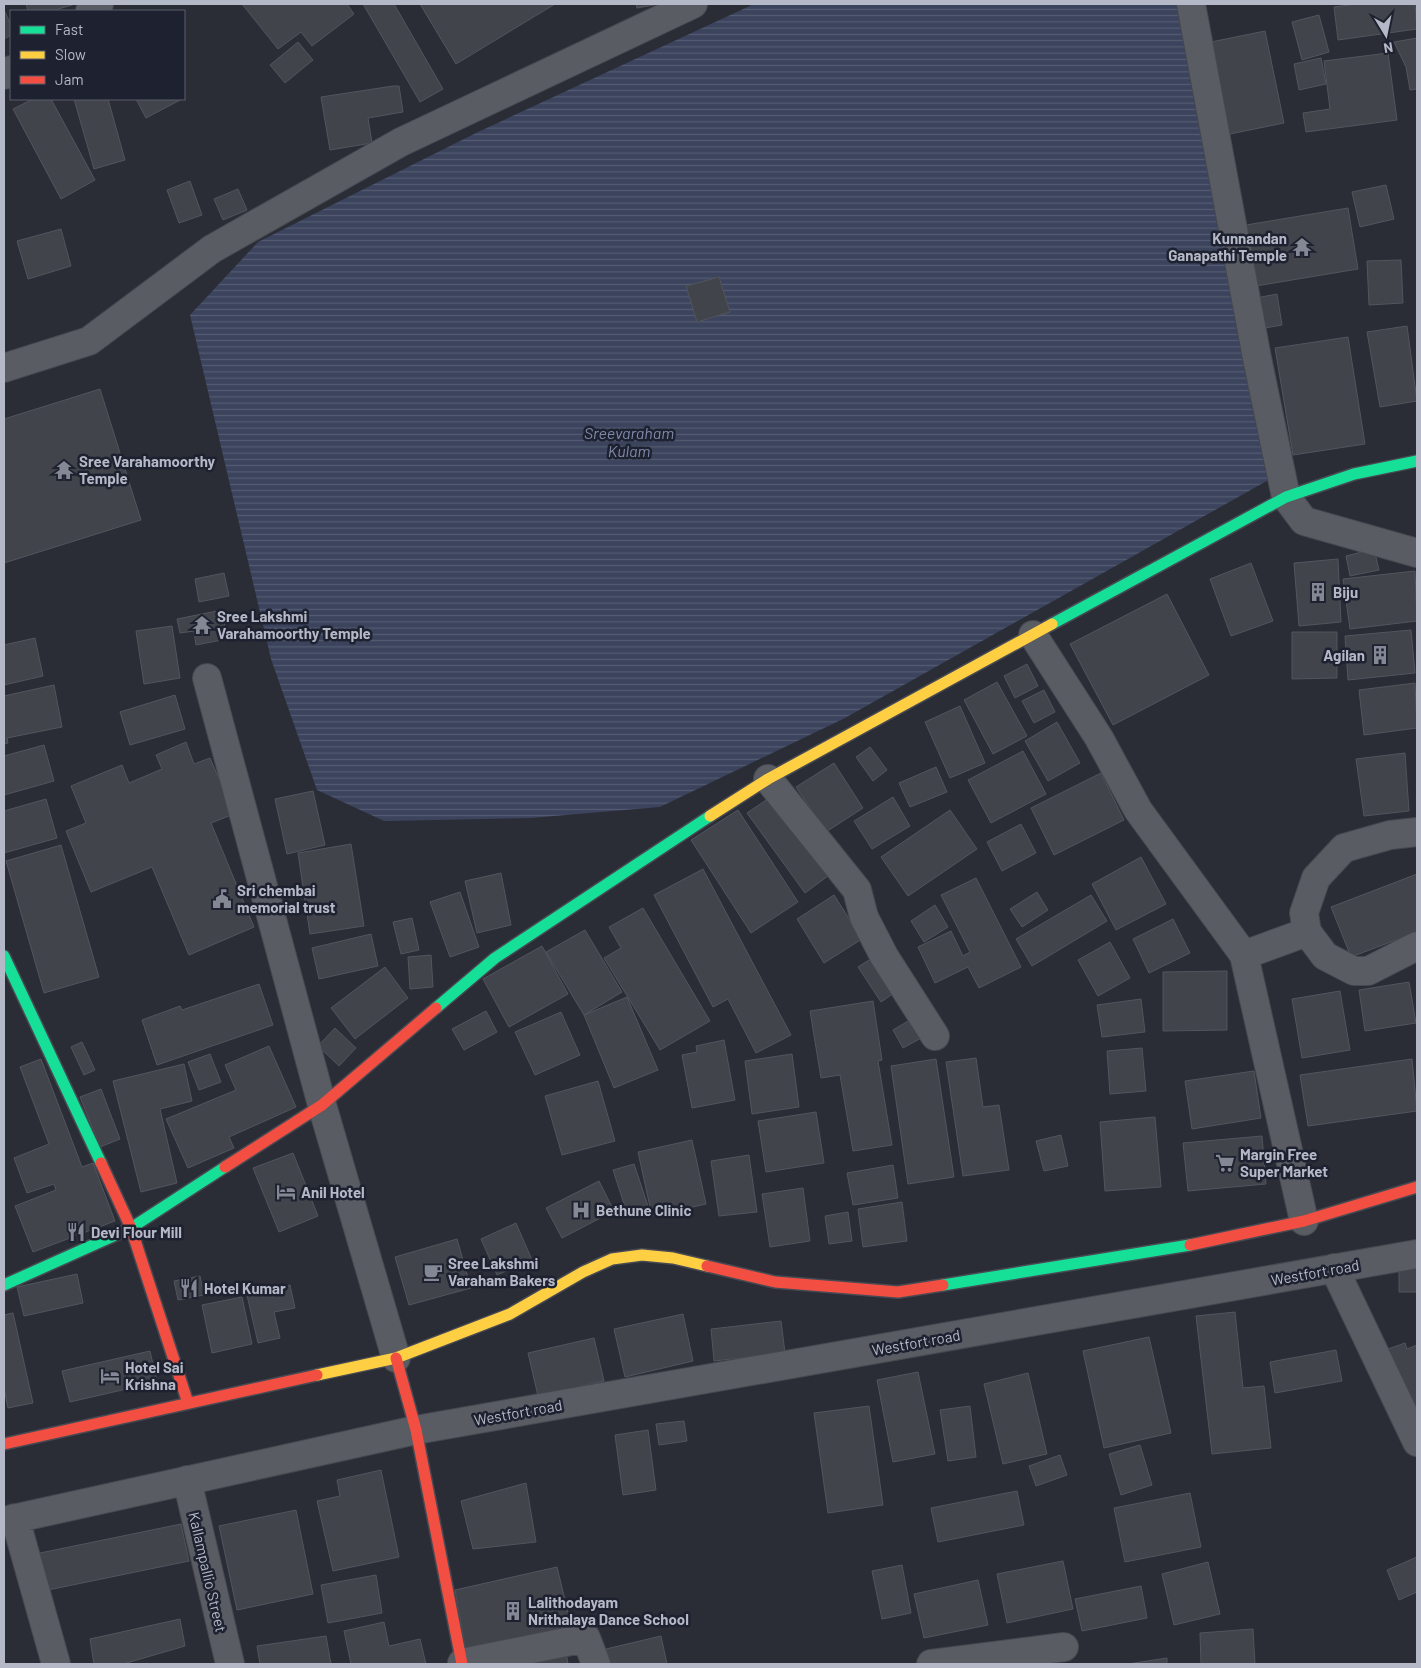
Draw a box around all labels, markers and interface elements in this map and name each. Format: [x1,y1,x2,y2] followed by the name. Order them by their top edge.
[10,10,185,100] legend
[1361,10,1411,60] north arrow
[55,20,83,38] text: Fast
[1382,39,1394,57] text: N
[55,45,86,63] text: Slow
[55,70,84,88] text: Jam
[1168,229,1287,264] place label: Kunnandan Ganapathi Temple
[1291,236,1313,258] temple icon: Kunnandan Ganapathi Temple
[584,423,674,460] water label: Sreevaraham Kulam
[79,452,216,487] place label: Sree Varahamoorthy Temple
[53,459,75,481] temple icon: Sree Varahamoorthy Temple
[1307,581,1329,603] building icon: Biju
[1333,583,1358,601] place label: Biju
[217,607,371,642] place label: Sree Lakshmi Varahamoorthy Temple
[191,614,213,636] temple icon: Sree Lakshmi Varahamoorthy Temple
[1369,644,1391,666] building icon: Agilan
[1323,646,1365,664] place label: Agilan
[237,881,336,916] place label: Sri chembai memorial trust
[211,888,233,910] public building icon: Sri chembai memorial trust
[1240,1145,1328,1180] place label: Margin Free Super Market
[1214,1152,1236,1174] supermarket icon: Margin Free Super Market
[275,1181,297,1203] hotel icon: Anil Hotel
[301,1183,365,1201] place label: Anil Hotel
[570,1199,592,1221] hospital icon: Bethune Clinic
[596,1201,691,1219] place label: Bethune Clinic
[65,1221,87,1243] restaurant icon: Devi Flour Mill
[91,1223,182,1241] place label: Devi Flour Mill
[448,1254,556,1289] place label: Sree Lakshmi Varaham Bakers
[1269,1255,1361,1289] street label: Westfort road
[422,1261,444,1283] cafe icon: Sree Lakshmi Varaham Bakers
[178,1277,200,1299] restaurant icon: Hotel Kumar
[204,1279,286,1297] place label: Hotel Kumar
[870,1325,962,1359] street label: Westfort road
[125,1358,184,1393] place label: Hotel Sai Krishna
[99,1365,121,1387] hotel icon: Hotel Sai Krishna
[472,1395,564,1429] street label: Westfort road
[185,1510,231,1634] street label: Kallampallio Street
[528,1593,689,1628] place label: Lalithodayam Nrithalaya Dance School
[502,1600,524,1622] building icon: Lalithodayam Nrithalaya Dance School

